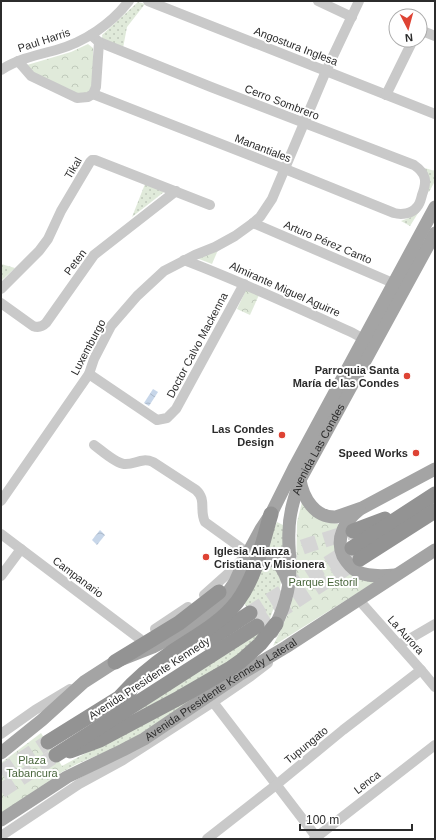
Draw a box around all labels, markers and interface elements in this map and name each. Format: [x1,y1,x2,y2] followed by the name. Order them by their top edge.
[388,8,428,48] north arrow
[252,25,340,68] street label: Angostura Inglesa
[16,26,72,54] street label: Paul Harris
[404,32,414,44] text: N
[243,82,321,122] street label: Cerro Sombrero
[233,132,293,164] street label: Manantiales
[62,155,84,181] street label: Tikal
[282,218,374,266] street label: Arturo Pérez Canto
[62,247,88,277] street label: Peten
[228,259,342,319] street label: Almirante Miguel Aguirre
[164,290,230,400] street label: Doctor Calvo Mackenna
[68,317,108,377] street label: Luxemburgo
[293,364,400,389] place label: Parroquia Santa María de las Condes
[402,371,412,381] marker: Parroquia Santa María de las Condes
[290,401,347,496] street label: Avenida Las Condes
[212,423,274,448] place label: Las Condes Design
[277,430,287,440] marker: Las Condes Design
[339,447,408,459] place label: Speed Works
[411,448,421,458] marker: Speed Works
[214,545,326,570] place label: Iglesia Alianza Cristiana y Misionera
[201,552,211,562] marker: Iglesia Alianza Cristiana y Misionera
[50,554,106,600] street label: Campanario
[288,576,358,588] park label: Parque Estoril
[386,613,427,657] street label: La Aurora
[86,634,212,722] street label: Avenida Presidente Kennedy
[142,636,299,743] street label: Avenida Presidente Kennedy Lateral
[282,724,330,766] street label: Tupungato
[6,754,59,779] park label: Plaza Tabancura
[351,768,383,796] street label: Lenca
[300,806,412,832] scale bar
[306,813,339,827] text: 100 m

